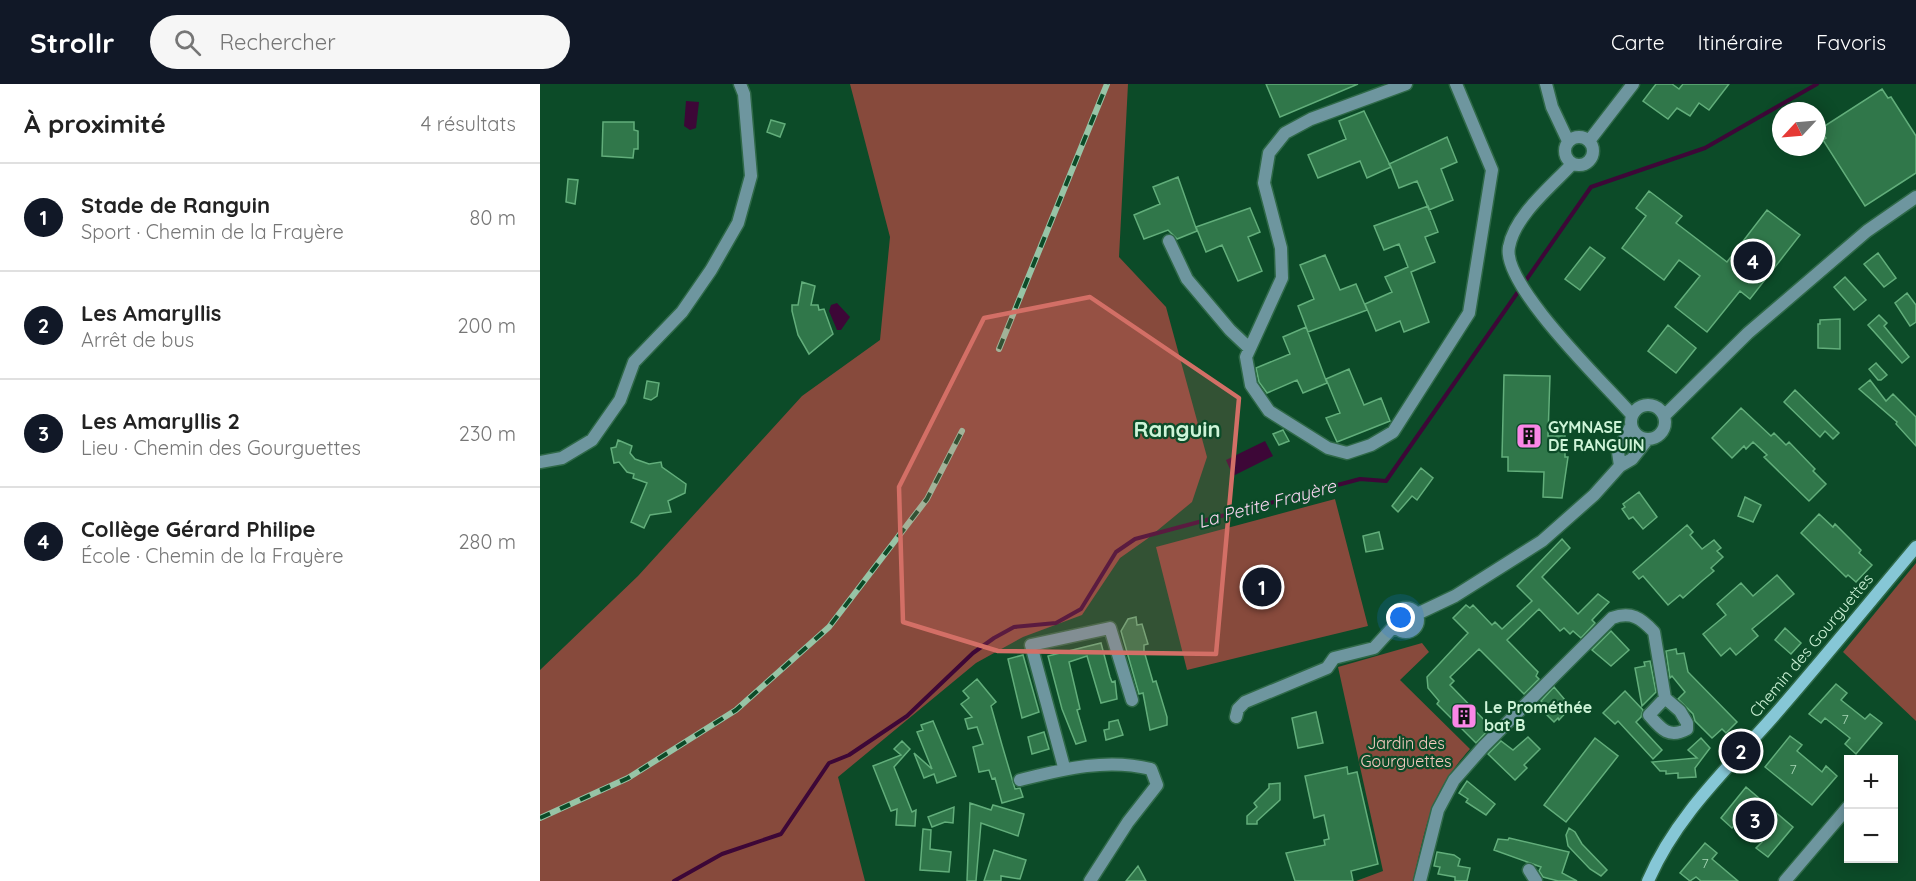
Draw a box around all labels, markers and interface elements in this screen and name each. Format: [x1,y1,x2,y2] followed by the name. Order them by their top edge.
[150,15,570,69] search box
[30,25,114,60] text: Strollr
[171,26,204,59] icon: search
[219,28,336,56] text: Rechercher
[1611,29,1665,55] text: Carte
[1698,29,1783,55] text: Itinéraire
[1816,29,1886,55] text: Favoris
[1772,102,1826,156] north arrow
[24,107,166,140] text: À proximité
[421,111,516,136] text: 4 résultats
[81,191,270,219] text: Stade de Ranguin
[40,205,47,230] text: 1
[470,205,516,230] text: 80 m
[81,219,344,244] text: Sport · Chemin de la Frayère
[1734,238,1772,284] pin: 4
[81,299,221,327] text: Les Amaryllis
[38,313,49,338] text: 2
[457,313,516,338] text: 200 m
[81,327,194,352] text: Arrêt de bus
[81,407,240,435] text: Les Amaryllis 2
[1133,415,1221,443] district label: Ranguin
[1548,417,1645,455] place label: GYMNASE DE RANGUIN
[38,421,49,446] text: 3
[459,421,516,446] text: 230 m
[1514,421,1544,451] building icon: GYMNASE DE RANGUIN
[81,435,361,460] text: Lieu · Chemin des Gourguettes
[1195,474,1339,533] water label: La Petite Frayère
[81,515,316,543] text: Collège Gérard Philipe
[38,529,49,554] text: 4
[459,529,516,554] text: 280 m
[81,543,343,568] text: École · Chemin de la Frayère
[1242,564,1282,610] pin: 1
[1745,569,1877,721] street label: Chemin des Gourguettes
[1386,603,1415,632] your location
[1484,697,1592,735] place label: Le Prométhée bat B
[1449,701,1479,731] building icon: Le Prométhée bat B
[1841,710,1849,728] house number: 7
[1722,728,1760,774] pin: 2
[1360,733,1452,771] park label: Jardin des Gourguettes
[1844,755,1898,863] map controls
[1844,755,1898,809] button: +
[1789,760,1797,778] house number: 7
[1736,798,1774,842] pin: 3
[1844,809,1898,863] button: −
[1701,854,1709,872] house number: 7

